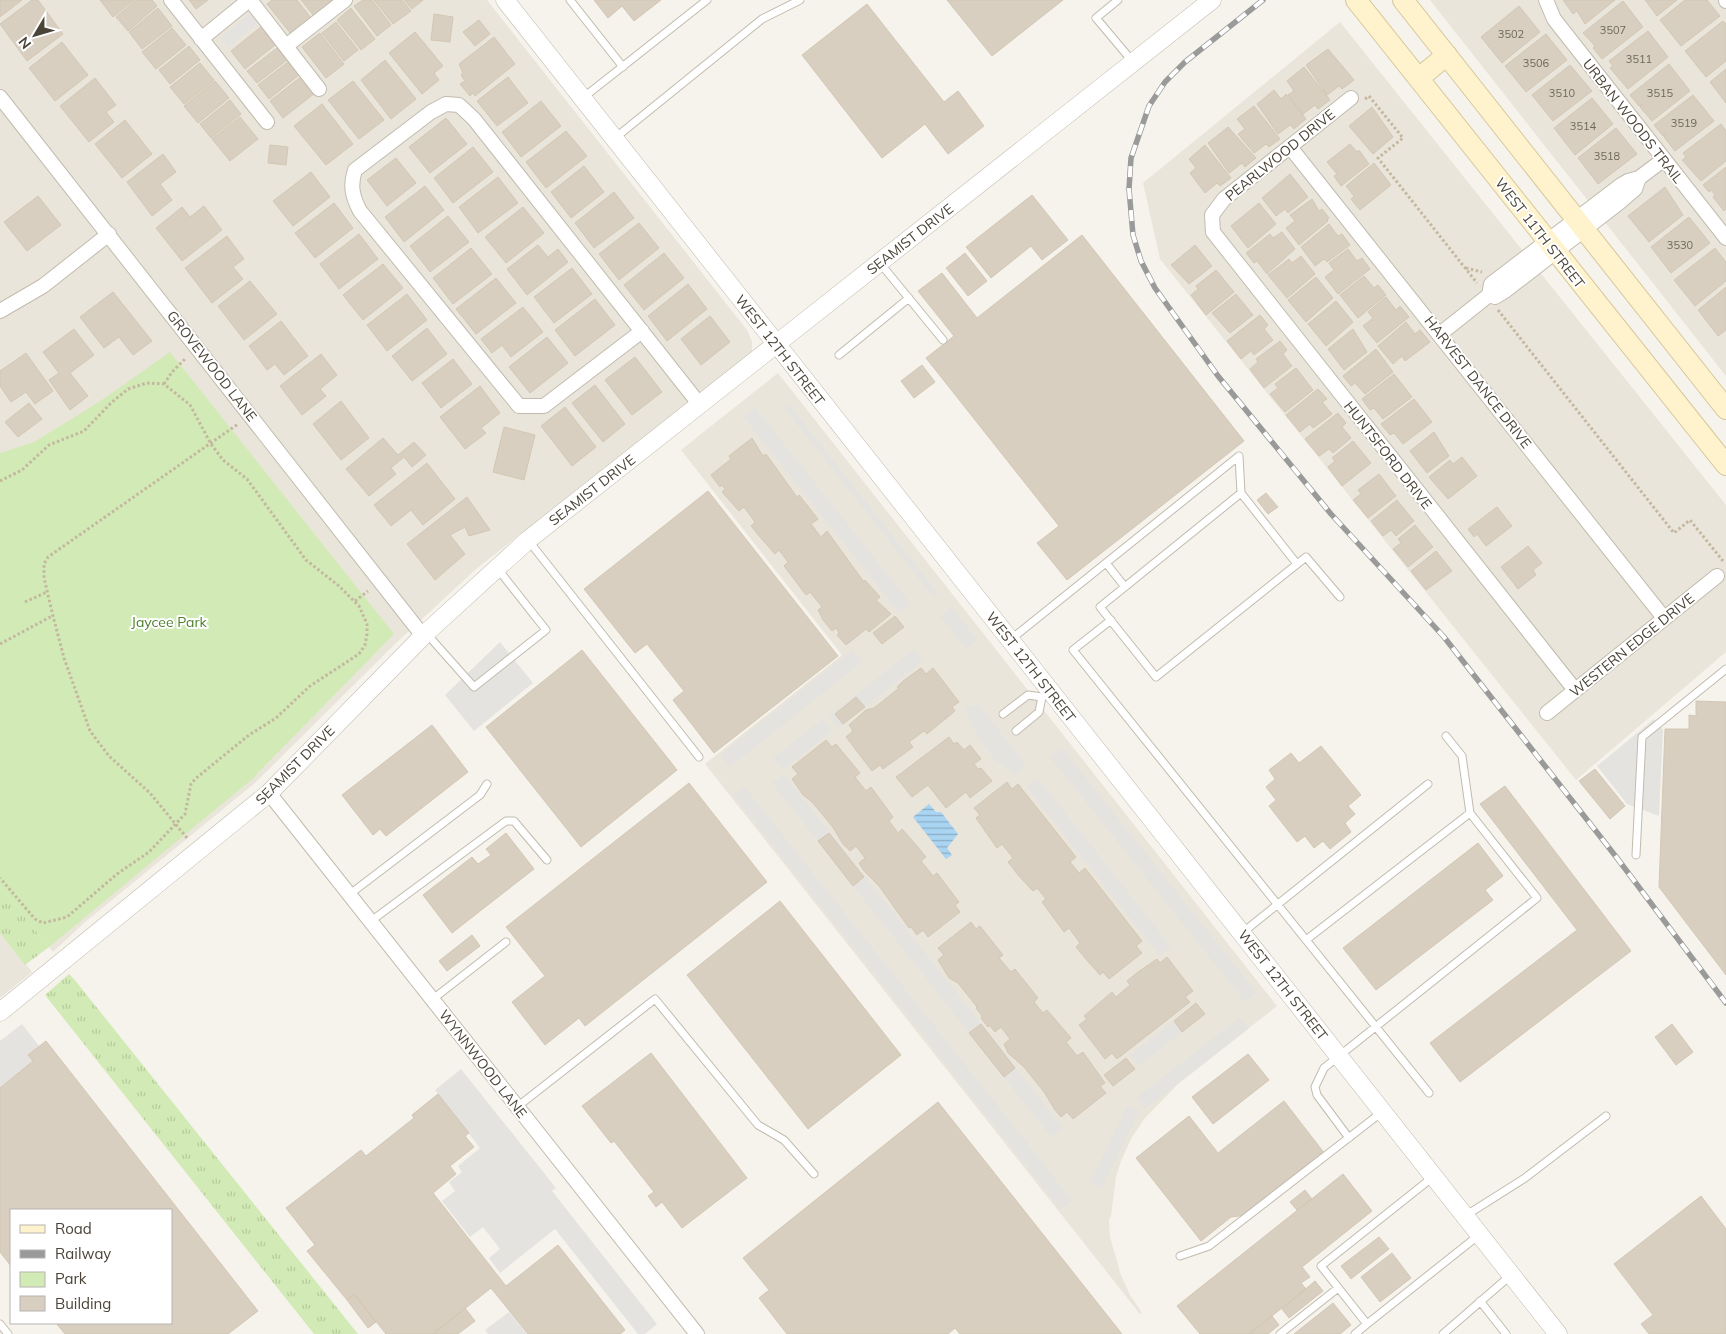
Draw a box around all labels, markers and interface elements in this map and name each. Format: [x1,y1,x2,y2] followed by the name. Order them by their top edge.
[10,10,60,60] north arrow
[1600,23,1626,37] house number: 3507
[1498,27,1525,41] house number: 3502
[14,33,35,53] text: N
[1626,52,1652,66] house number: 3511
[1579,55,1687,187] street label: URBAN WOODS TRAIL
[1523,56,1550,70] house number: 3506
[1549,86,1576,100] house number: 3510
[1647,86,1674,100] house number: 3515
[1221,105,1339,205] street label: PEARLWOOD DRIVE
[1671,116,1697,130] house number: 3519
[1570,119,1597,133] house number: 3514
[1594,149,1621,163] house number: 3518
[1491,174,1589,292] street label: WEST 11TH STREET
[863,200,957,278] street label: SEAMIST DRIVE
[1667,238,1694,252] house number: 3530
[731,291,829,409] street label: WEST 12TH STREET
[163,307,261,425] street label: GROVEWOOD LANE
[1421,312,1535,452] street label: HARVEST DANCE DRIVE
[1340,397,1436,513] street label: HUNTSFORD DRIVE
[545,451,639,529] street label: SEAMIST DRIVE
[1566,589,1698,701] street label: WESTERN EDGE DRIVE
[982,608,1080,726] street label: WEST 12TH STREET
[131,613,207,631] park label: Jaycee Park
[251,721,339,809] street label: SEAMIST DRIVE
[1234,926,1332,1044] street label: WEST 12TH STREET
[435,1006,531,1122] street label: WYNNWOOD LANE
[10,1209,172,1324] legend
[55,1219,92,1238] text: Road
[55,1244,111,1263] text: Railway
[55,1269,87,1288] text: Park
[55,1294,111,1313] text: Building

